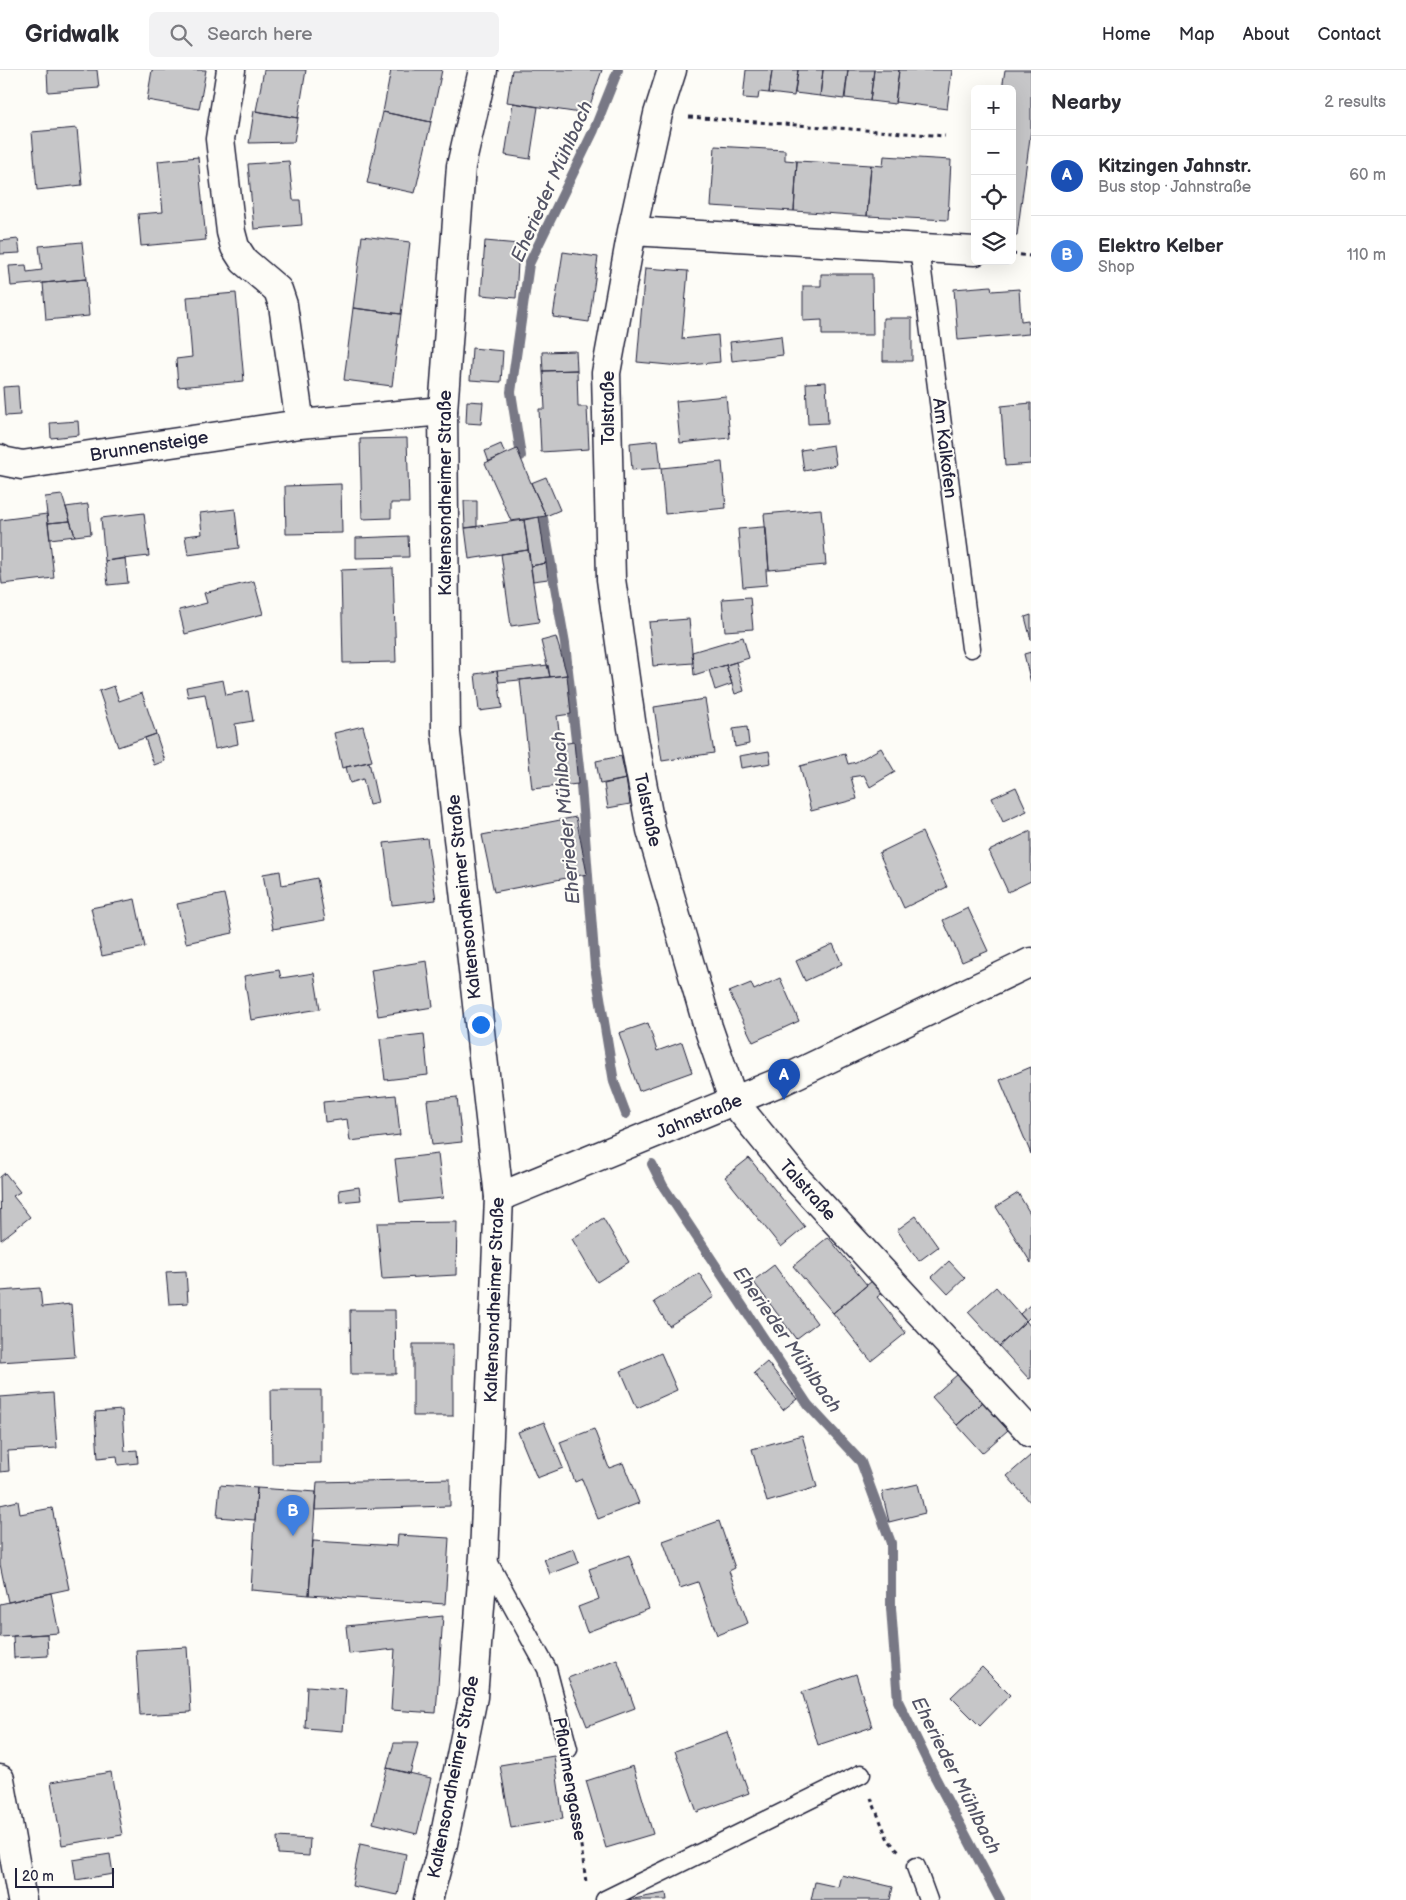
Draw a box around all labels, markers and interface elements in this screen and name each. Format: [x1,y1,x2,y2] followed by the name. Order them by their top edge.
[149,12,499,57] search box
[25,20,119,49] text: Gridwalk
[167,21,195,49] icon: search
[207,23,312,46] text: Search here
[1102,24,1151,45] text: Home
[1179,24,1215,45] text: Map
[1243,24,1290,45] text: About
[1318,24,1381,45] text: Contact
[971,85,1016,265] map controls
[971,85,1016,130] button: +
[1051,90,1121,115] text: Nearby
[1324,93,1386,112] text: 2 results
[507,98,598,266] water label: Eherieder Mühlbach
[971,130,1016,175] button: −
[1098,155,1251,178] text: Kitzingen Jahnstr.
[1062,166,1072,185] text: A
[1349,166,1386,185] text: 60 m
[971,175,1016,220] button: locate
[1098,178,1251,197] text: Bus stop · Jahnstraße
[971,220,1016,265] button: layers
[1098,235,1223,258] text: Elektro Kelber
[1061,246,1073,265] text: B
[1347,246,1386,265] text: 110 m
[1098,258,1135,277] text: Shop
[598,370,619,445] street label: Talstraße
[435,390,456,596] street label: Kaltensondheimer Straße
[928,397,961,499] street label: Am Kalkofen
[88,427,210,466] street label: Brunnensteige
[547,730,586,905] water label: Eherieder Mühlbach
[629,771,666,849] street label: Talstraße
[443,793,486,1000] street label: Kaltensondheimer Straße
[468,1012,494,1038] your location
[768,1059,800,1100] pin: A
[653,1090,746,1143] street label: Jahnstraße
[775,1156,841,1225] street label: Talstraße
[480,1196,509,1403] street label: Kaltensondheimer Straße
[728,1262,846,1418] water label: Eherieder Mühlbach
[277,1495,309,1536] pin: B
[424,1674,484,1880] street label: Kaltensondheimer Straße
[906,1693,1005,1858] water label: Eherieder Mühlbach
[548,1716,591,1843] street label: Pflaumengasse
[15,1865,114,1888] scale bar
[22,1868,54,1885] text: 20 m

